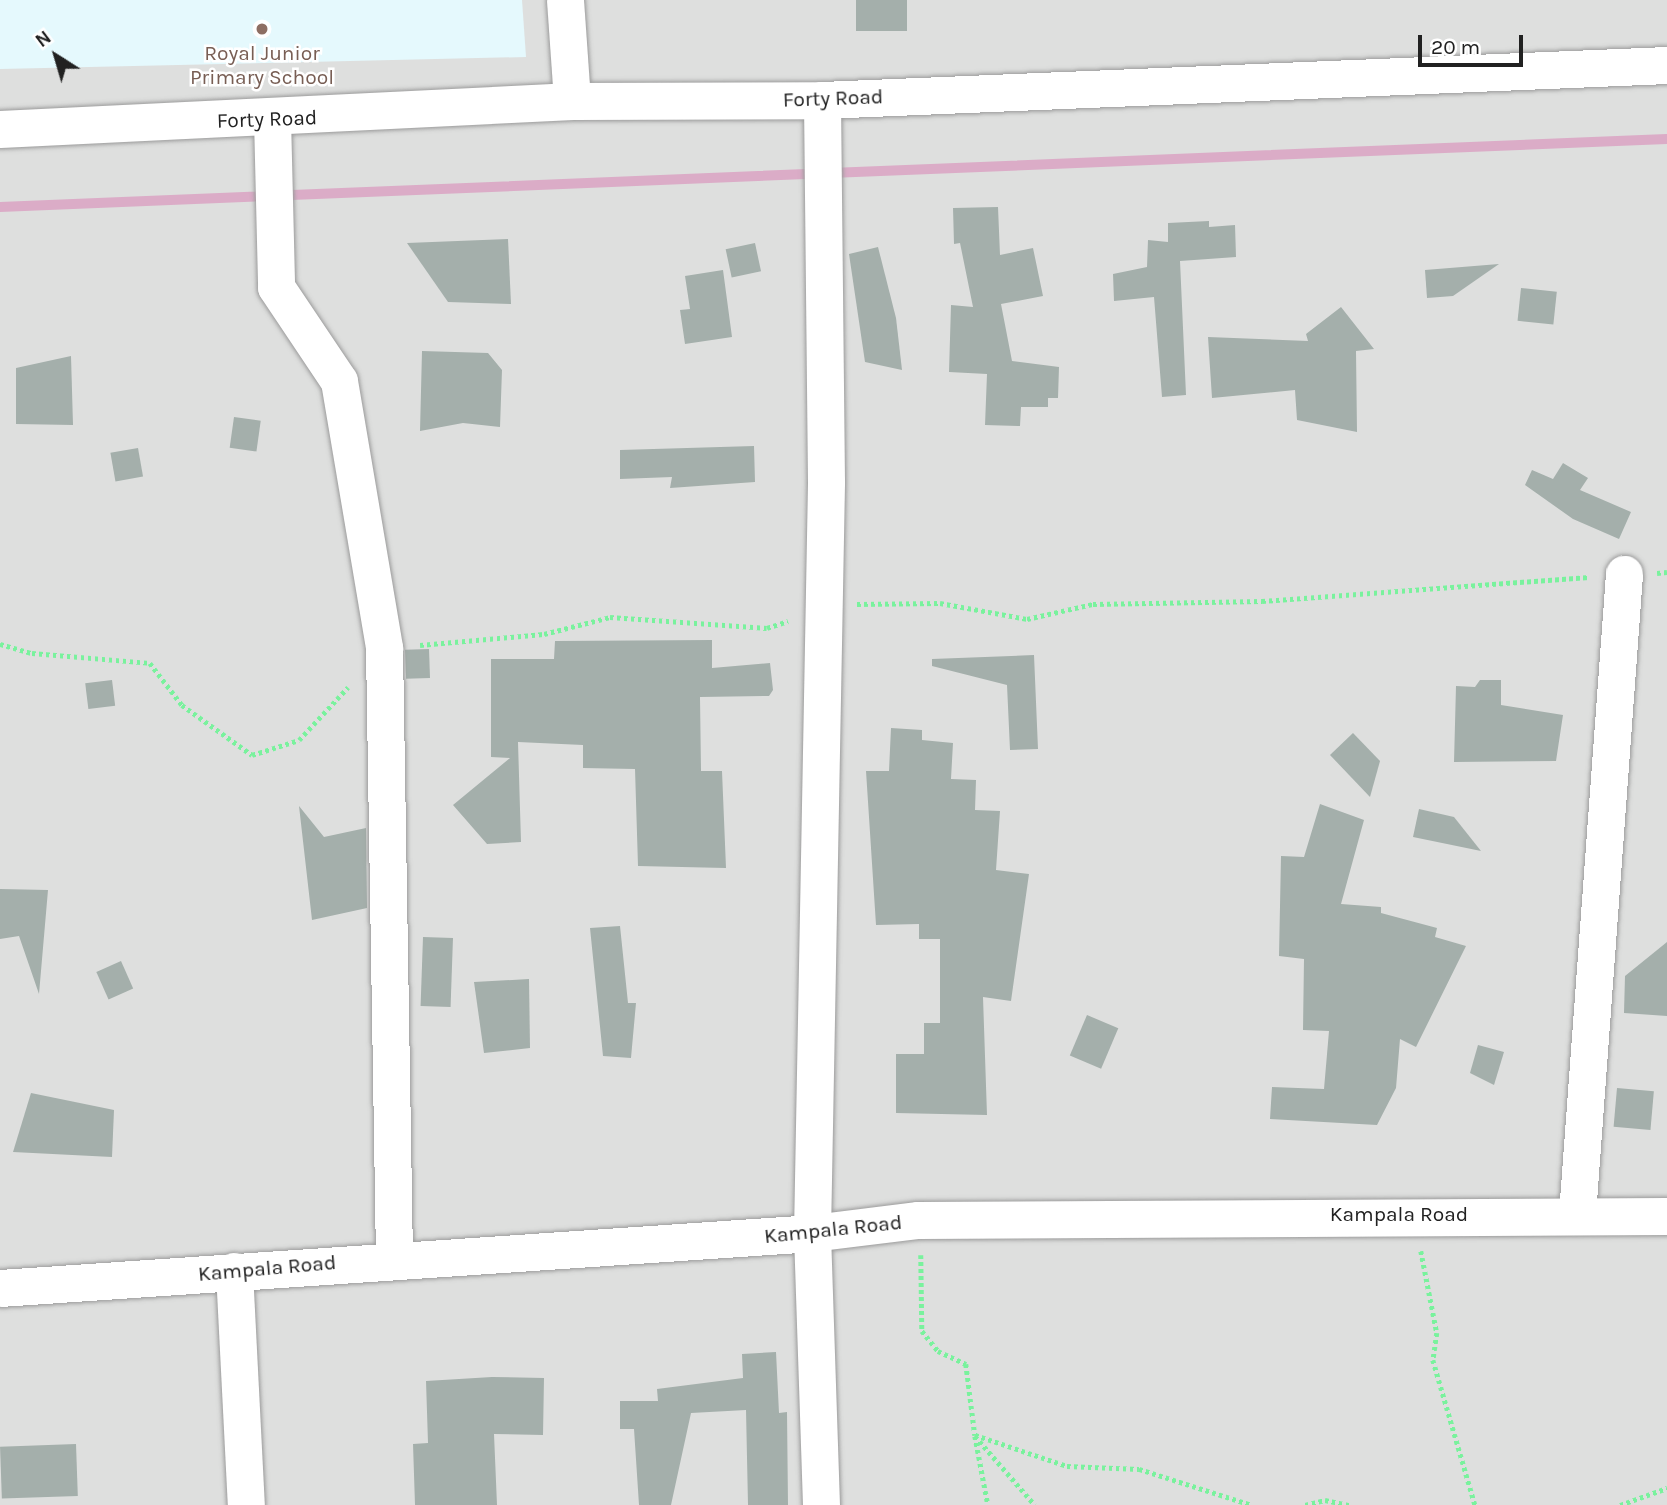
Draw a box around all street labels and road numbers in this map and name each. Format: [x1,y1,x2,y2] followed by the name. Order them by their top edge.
[782,84,884,112] street label: Forty Road
[216,105,318,133] street label: Forty Road
[1330,1201,1468,1227] street label: Kampala Road
[763,1209,903,1249] street label: Kampala Road
[197,1249,337,1287] street label: Kampala Road

